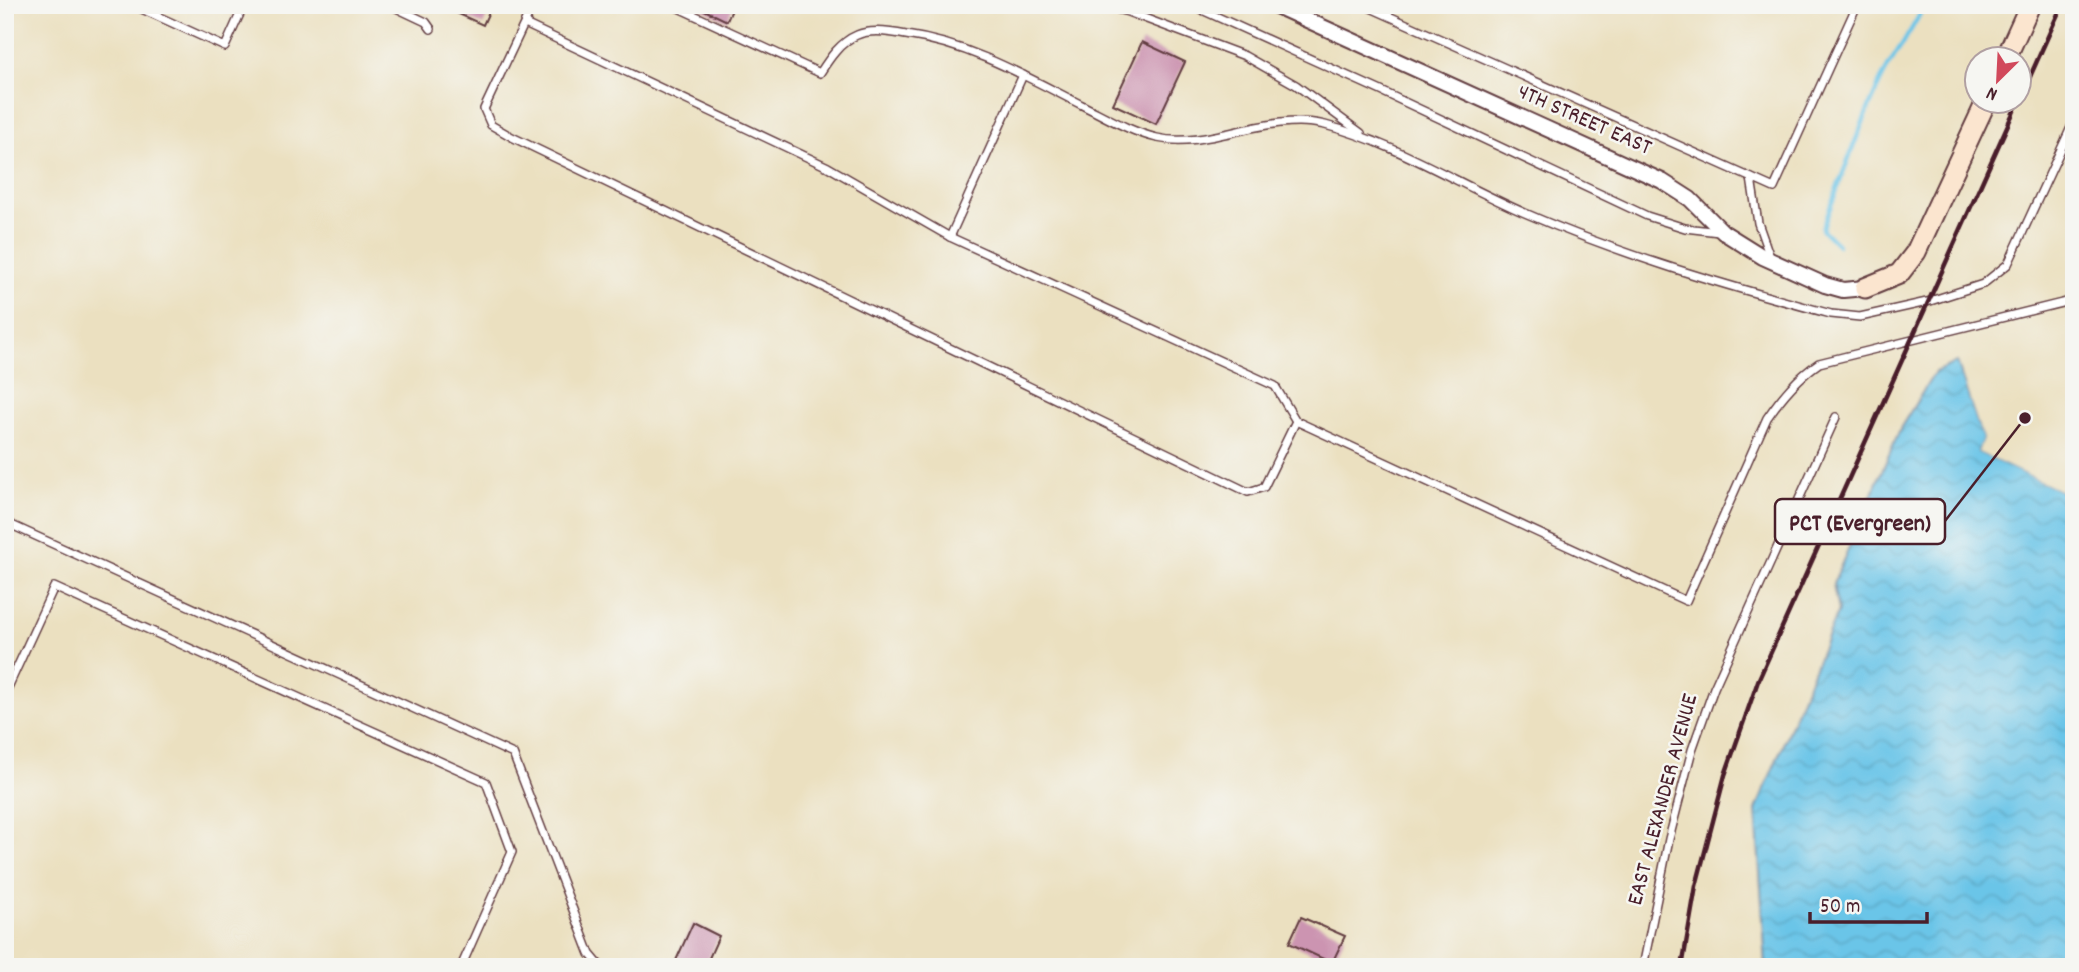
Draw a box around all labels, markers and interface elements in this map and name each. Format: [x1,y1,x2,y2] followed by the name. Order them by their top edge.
[1964,46,2034,116] north arrow
[1511,77,1657,165] street label: 4TH STREET EAST
[1983,78,2002,107] text: N
[1775,499,1945,544] callout: PCT (Evergreen)
[1789,508,1931,542] text: PCT (Evergreen)
[1620,690,1708,909] street label: EAST ALEXANDER AVENUE
[1810,881,1927,925] scale bar
[1820,893,1860,923] text: 50 m

